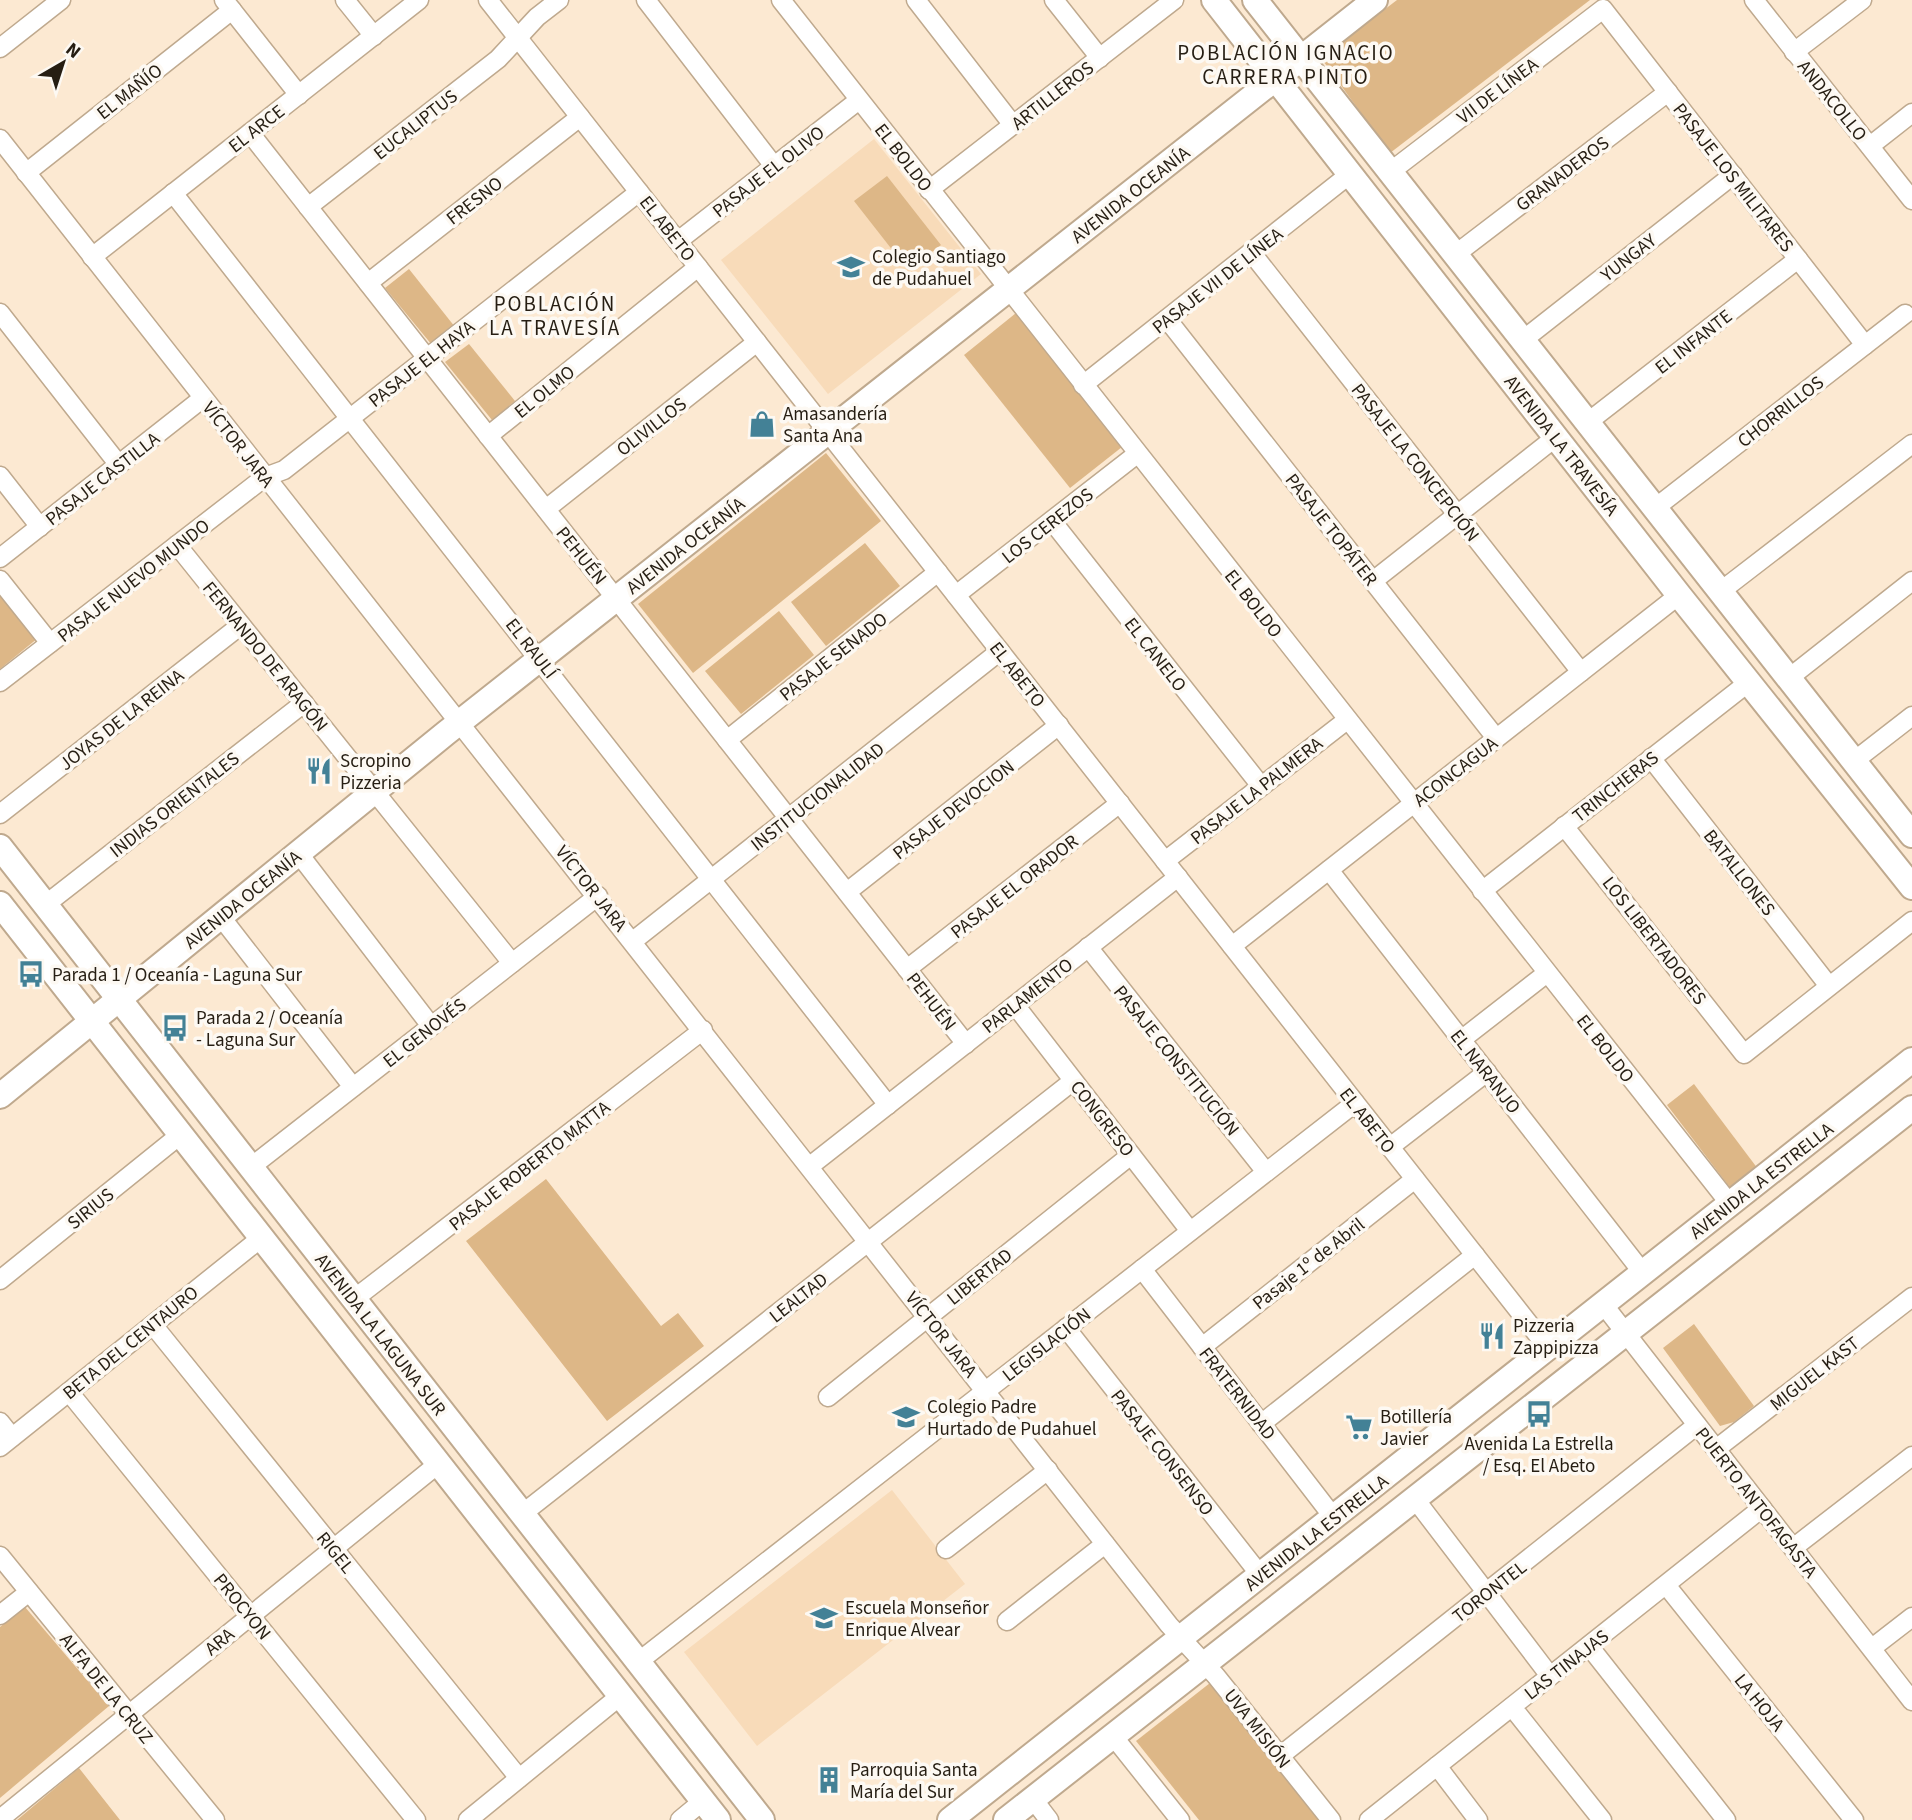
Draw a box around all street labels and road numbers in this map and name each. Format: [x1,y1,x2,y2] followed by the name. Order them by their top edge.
[1451,51,1545,131] street label: VII DE LÍNEA
[1791,54,1873,147] street label: ANDACOLLO
[1006,55,1100,137] street label: ARTILLEROS
[91,58,169,127] street label: EL MAÑÍO
[368,84,464,167] street label: EUCALIPTUS
[1666,98,1800,258] street label: PASAJE LOS MILITARES
[223,99,291,160] street label: EL ARCE
[867,118,938,198] street label: EL BOLDO
[707,120,831,225] street label: PASAJE EL OLIVO
[1511,130,1615,218] street label: GRANADEROS
[1066,140,1197,250] street label: AVENIDA OCEANÍA
[441,170,509,232] street label: FRESNO
[633,190,701,268] street label: EL ABETO
[1147,221,1290,341] street label: PASAJE VII DE LÍNEA
[1595,227,1663,289] street label: YUNGAY
[1649,303,1738,381] street label: EL INFANTE
[363,314,481,414] street label: PASAJE EL HAYA
[509,359,581,425] street label: EL OLMO
[1497,370,1625,523] street label: AVENIDA LA TRAVESÍA
[1732,370,1830,455] street label: CHORRILLOS
[1344,378,1485,548] street label: PASAJE LA CONCEPCIÓN
[611,391,693,463] street label: OLIVILLOS
[196,396,280,494] street label: VÍCTOR JARA
[40,425,166,532] street label: PASAJE CASTILLA
[1278,468,1383,592] street label: PASAJE TOPÁTER
[996,482,1099,571] street label: LOS CEREZOS
[621,491,752,601] street label: AVENIDA OCEANÍA
[52,513,216,649] street label: PASAJE NUEVO MUNDO
[549,521,613,591] street label: PEHUÉN
[1217,564,1288,644] street label: EL BOLDO
[196,576,334,738] street label: FERNANDO DE ARAGÓN
[774,606,894,708] street label: PASAJE SENADO
[1117,612,1193,698] street label: EL CANELO
[499,613,564,686] street label: EL RAULÍ
[983,636,1051,714] street label: EL ABETO
[54,662,191,778] street label: JOYAS DE LA REINA
[1185,730,1329,851] street label: PASAJE LA PALMERA
[1408,730,1504,814] street label: ACONCAGUA
[745,736,891,858] street label: INSTITUCIONALIDAD
[1567,745,1665,829] street label: TRINCHERAS
[104,746,246,864] street label: INDIAS ORIENTALES
[887,754,1021,866] street label: PASAJE DEVOCION
[1696,824,1781,922] street label: BATALLONES
[945,829,1085,946] street label: PASAJE EL ORADOR
[549,840,633,938] street label: VÍCTOR JARA
[178,844,308,956] street label: AVENIDA OCEANÍA
[1595,871,1713,1011] street label: LOS LIBERTADORES
[977,952,1079,1040] street label: PARLAMENTO
[899,967,962,1037] street label: PEHUÉN
[1107,980,1245,1142] street label: PASAJE CONSTITUCIÓN
[377,992,472,1074] street label: EL GENOVÉS
[1569,1009,1640,1089] street label: EL BOLDO
[1443,1024,1526,1120] street label: EL NARANJO
[1063,1075,1140,1163] street label: CONGRESO
[1333,1082,1401,1160] street label: EL ABETO
[444,1094,617,1238] street label: PASAJE ROBERTO MATTA
[1684,1116,1840,1246] street label: AVENIDA LA ESTRELLA
[62,1182,120,1236] street label: SIRIUS
[1247,1212,1371,1317] street label: Pasaje 1º de Abril
[941,1242,1019,1312] street label: LIBERTAD
[308,1248,452,1422] street label: AVENIDA LA LAGUNA SUR
[764,1267,834,1330] street label: LEALTAD
[57,1280,205,1406] street label: BETA DEL CENTAURO
[899,1286,983,1384] street label: VÍCTOR JARA
[997,1302,1097,1389] street label: LEGISLACIÓN
[1764,1331,1865,1418] street label: MIGUEL KAST
[1192,1342,1282,1446] street label: FRATERNIDAD
[1104,1384,1220,1522] street label: PASAJE CONSENSO
[1688,1422,1824,1585] street label: PUERTO ANTOFAGASTA
[1239,1468,1395,1598] street label: AVENIDA LA ESTRELLA
[310,1526,360,1580] street label: RIGEL
[1447,1555,1533,1630] street label: TORONTEL
[207,1568,277,1646] street label: PROCYON
[199,1621,241,1663] street label: ARA
[1519,1623,1615,1707] street label: LAS TINAJAS
[53,1628,159,1750] street label: ALFA DE LA CRUZ
[1727,1668,1791,1738] street label: LA HOJA
[1217,1683,1297,1775] street label: UVA MISIÓN

